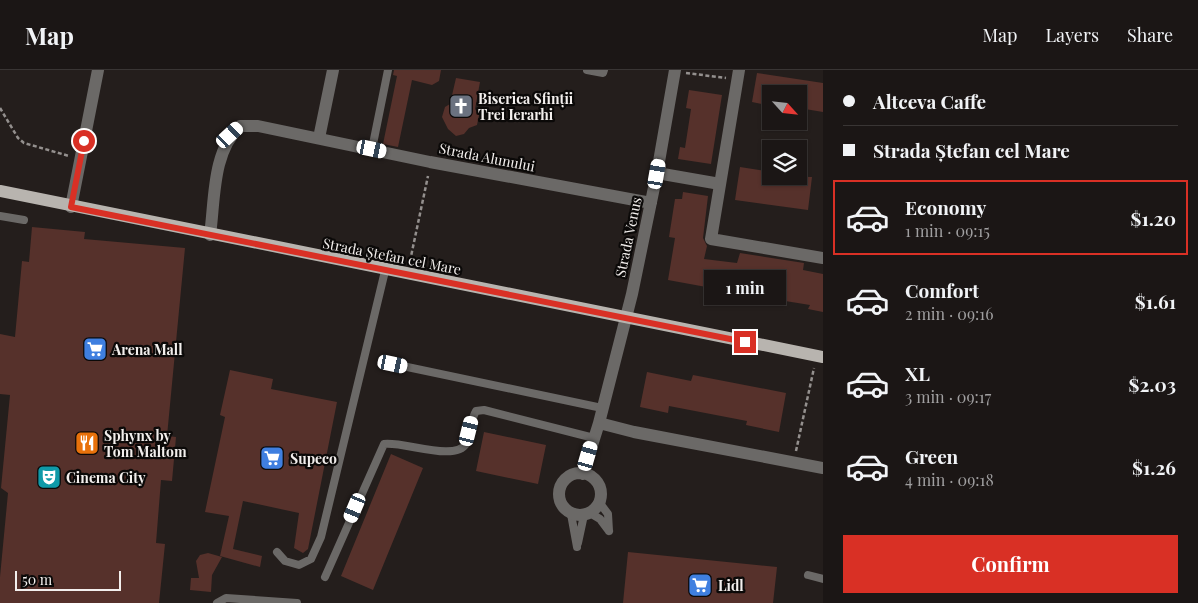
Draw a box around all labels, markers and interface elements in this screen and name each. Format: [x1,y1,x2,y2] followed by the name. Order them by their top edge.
[25,19,74,51] text: Map
[982,23,1017,47] text: Map
[1045,23,1099,47] text: Layers
[1127,23,1173,47] text: Share
[762,85,808,130] north arrow
[762,85,807,185] map controls
[873,88,986,114] text: Altceva Caffe
[478,89,574,124] place label: Biserica Sfinții Trei Ierarhi
[448,93,474,119] church icon: Biserica Sfinții Trei Ierarhi
[213,119,246,151] car
[73,130,95,152] route start
[873,137,1070,163] text: Strada Ștefan cel Mare
[437,138,537,176] street label: Strada Alunului
[355,139,388,159] car
[762,140,807,185] button: layers
[647,158,666,190] car
[905,194,986,220] text: Economy
[610,195,646,279] street label: Strada Venus
[845,195,890,240] icon: car
[1130,205,1176,231] text: $1.20
[905,220,990,241] text: 1 min · 09:15
[321,233,463,279] street label: Strada Ștefan cel Mare
[704,270,786,304] callout: 1 min
[725,277,765,298] text: 1 min
[905,277,979,303] text: Comfort
[845,278,890,323] icon: car
[1135,288,1176,314] text: $1.61
[905,303,993,324] text: 2 min · 09:16
[734,331,756,353] route end
[82,336,108,362] supermarket icon: Arena Mall
[111,340,183,359] place label: Arena Mall
[376,354,409,374] car
[905,360,930,386] text: XL
[845,361,890,406] icon: car
[1128,371,1176,397] text: $2.03
[905,386,991,407] text: 3 min · 09:17
[458,415,479,447] car
[104,426,187,461] place label: Sphynx by Tom Maltom
[74,430,100,456] restaurant icon: Sphynx by Tom Maltom
[576,440,599,472] car
[905,443,958,469] text: Green
[845,444,890,489] icon: car
[259,445,285,471] supermarket icon: Supeco
[290,449,337,468] place label: Supeco
[1132,454,1176,480] text: $1.26
[36,464,62,490] theatre icon: Cinema City
[66,468,146,487] place label: Cinema City
[905,469,994,490] text: 4 min · 09:18
[342,491,367,525] car
[843,535,1178,593] button: Confirm
[15,568,121,591] scale bar
[22,570,52,589] text: 50 m
[687,572,713,598] supermarket icon: Lidl
[718,576,744,595] place label: Lidl

